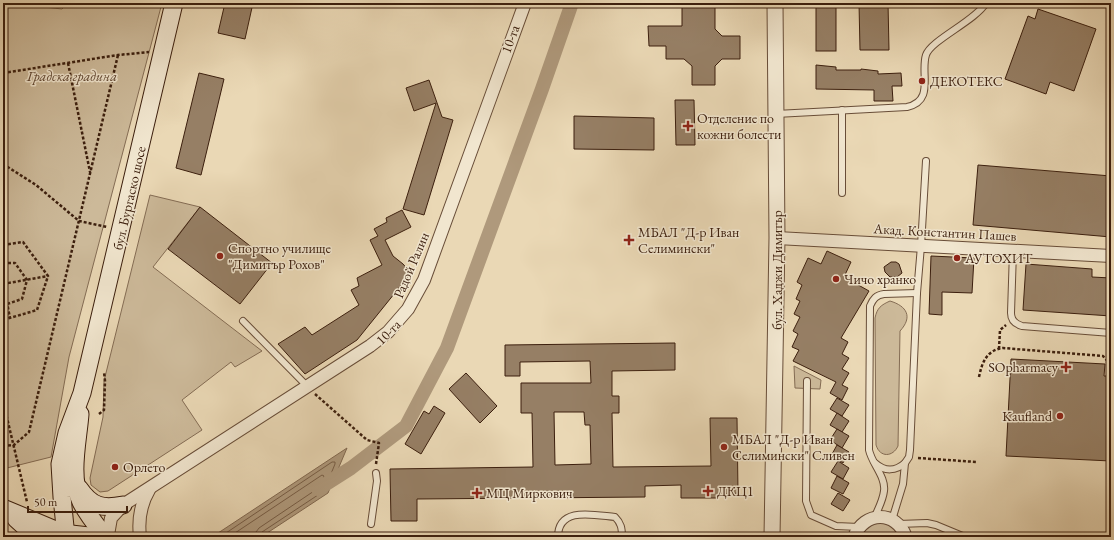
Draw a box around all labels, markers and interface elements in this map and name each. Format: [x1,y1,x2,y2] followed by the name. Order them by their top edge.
[497,22,523,56] street label: 10-та
[26,67,117,85] park label: Градска градина
[930,72,1003,90] place label: ДЕКОТЕКС
[917,76,927,86] marker: ДЕКОТЕКС
[697,109,782,143] place label: Отделение по кожни болести
[682,120,694,132] marker: Отделение по кожни болести
[108,144,150,252] street label: бул. Бургаско шосе
[768,210,786,330] street label: бул. Хаджи Димитър
[872,219,1017,245] street label: Акад. Константин Пашев
[638,223,739,257] place label: МБАЛ "Д-р Иван Селимински"
[389,229,433,301] street label: Радой Ралин
[623,234,635,246] marker: МБАЛ "Д-р Иван Селимински"
[228,239,332,273] place label: Спортно училище "Димитър Рохов"
[964,249,1033,267] place label: АУТОХИТ
[215,251,225,261] marker: Спортно училище "Димитър Рохов"
[952,253,962,263] marker: АУТОХИТ
[844,270,916,288] place label: Чичо хранко
[831,274,841,284] marker: Чичо хранко
[372,315,405,348] street label: 10-та
[988,358,1059,376] place label: SOpharmacy
[1061,362,1071,372] marker: SOpharmacy
[1002,407,1053,425] place label: Kaufland
[1055,411,1065,421] marker: Kaufland
[732,430,855,464] place label: МБАЛ "Д-р Иван Селимински" Сливен
[719,442,729,452] marker: МБАЛ "Д-р Иван Селимински" Сливен
[123,458,166,476] place label: Орлето
[110,462,120,472] marker: Орлето
[717,482,754,500] place label: ДКЦ1
[486,484,573,502] place label: МЦ Миркович
[702,485,714,497] marker: ДКЦ1
[471,487,483,499] marker: МЦ Миркович
[28,488,127,514] scale bar
[34,494,58,510] text: 50 m

